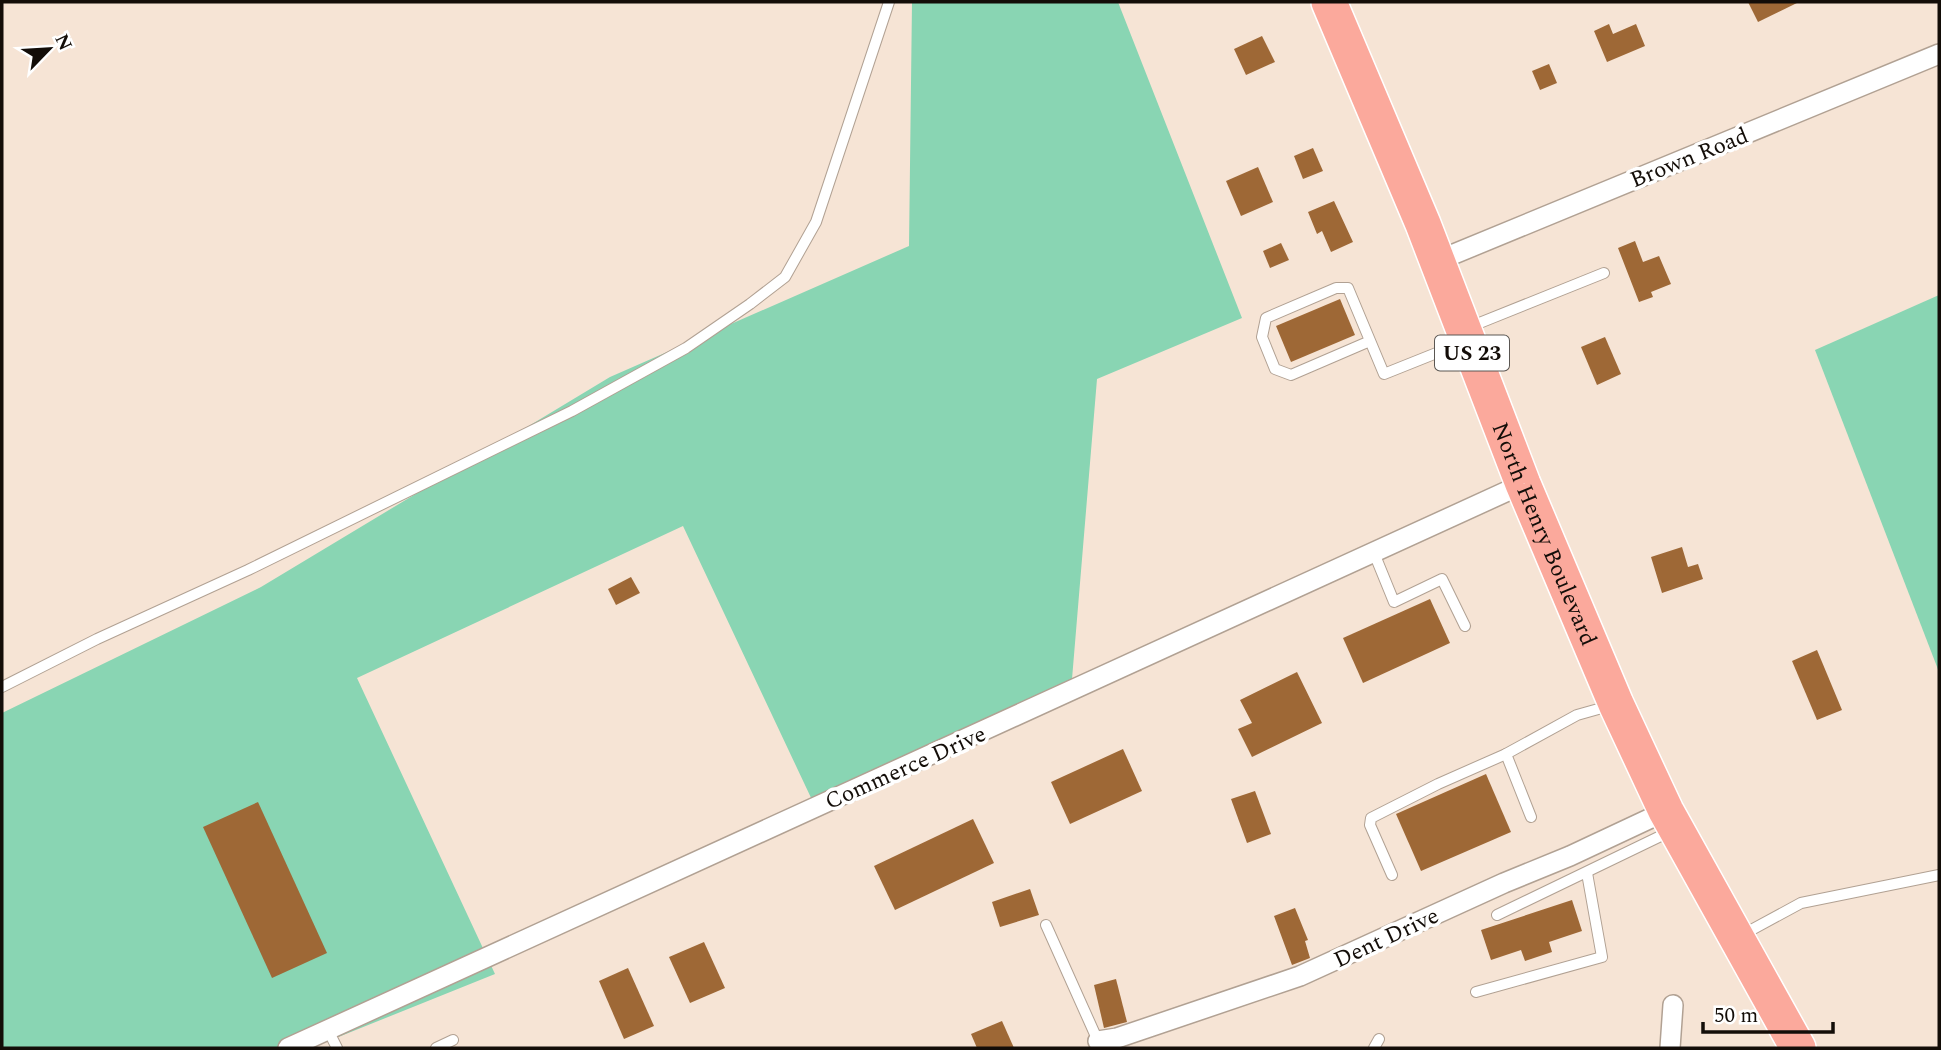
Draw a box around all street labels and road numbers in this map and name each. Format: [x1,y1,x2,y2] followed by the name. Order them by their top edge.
[1625,119,1754,198] street label: Brown Road
[1435,336,1509,370] road number: US 23
[1482,417,1606,652] street label: North Henry Boulevard
[819,717,992,820] street label: Commerce Drive
[1328,899,1445,978] street label: Dent Drive

